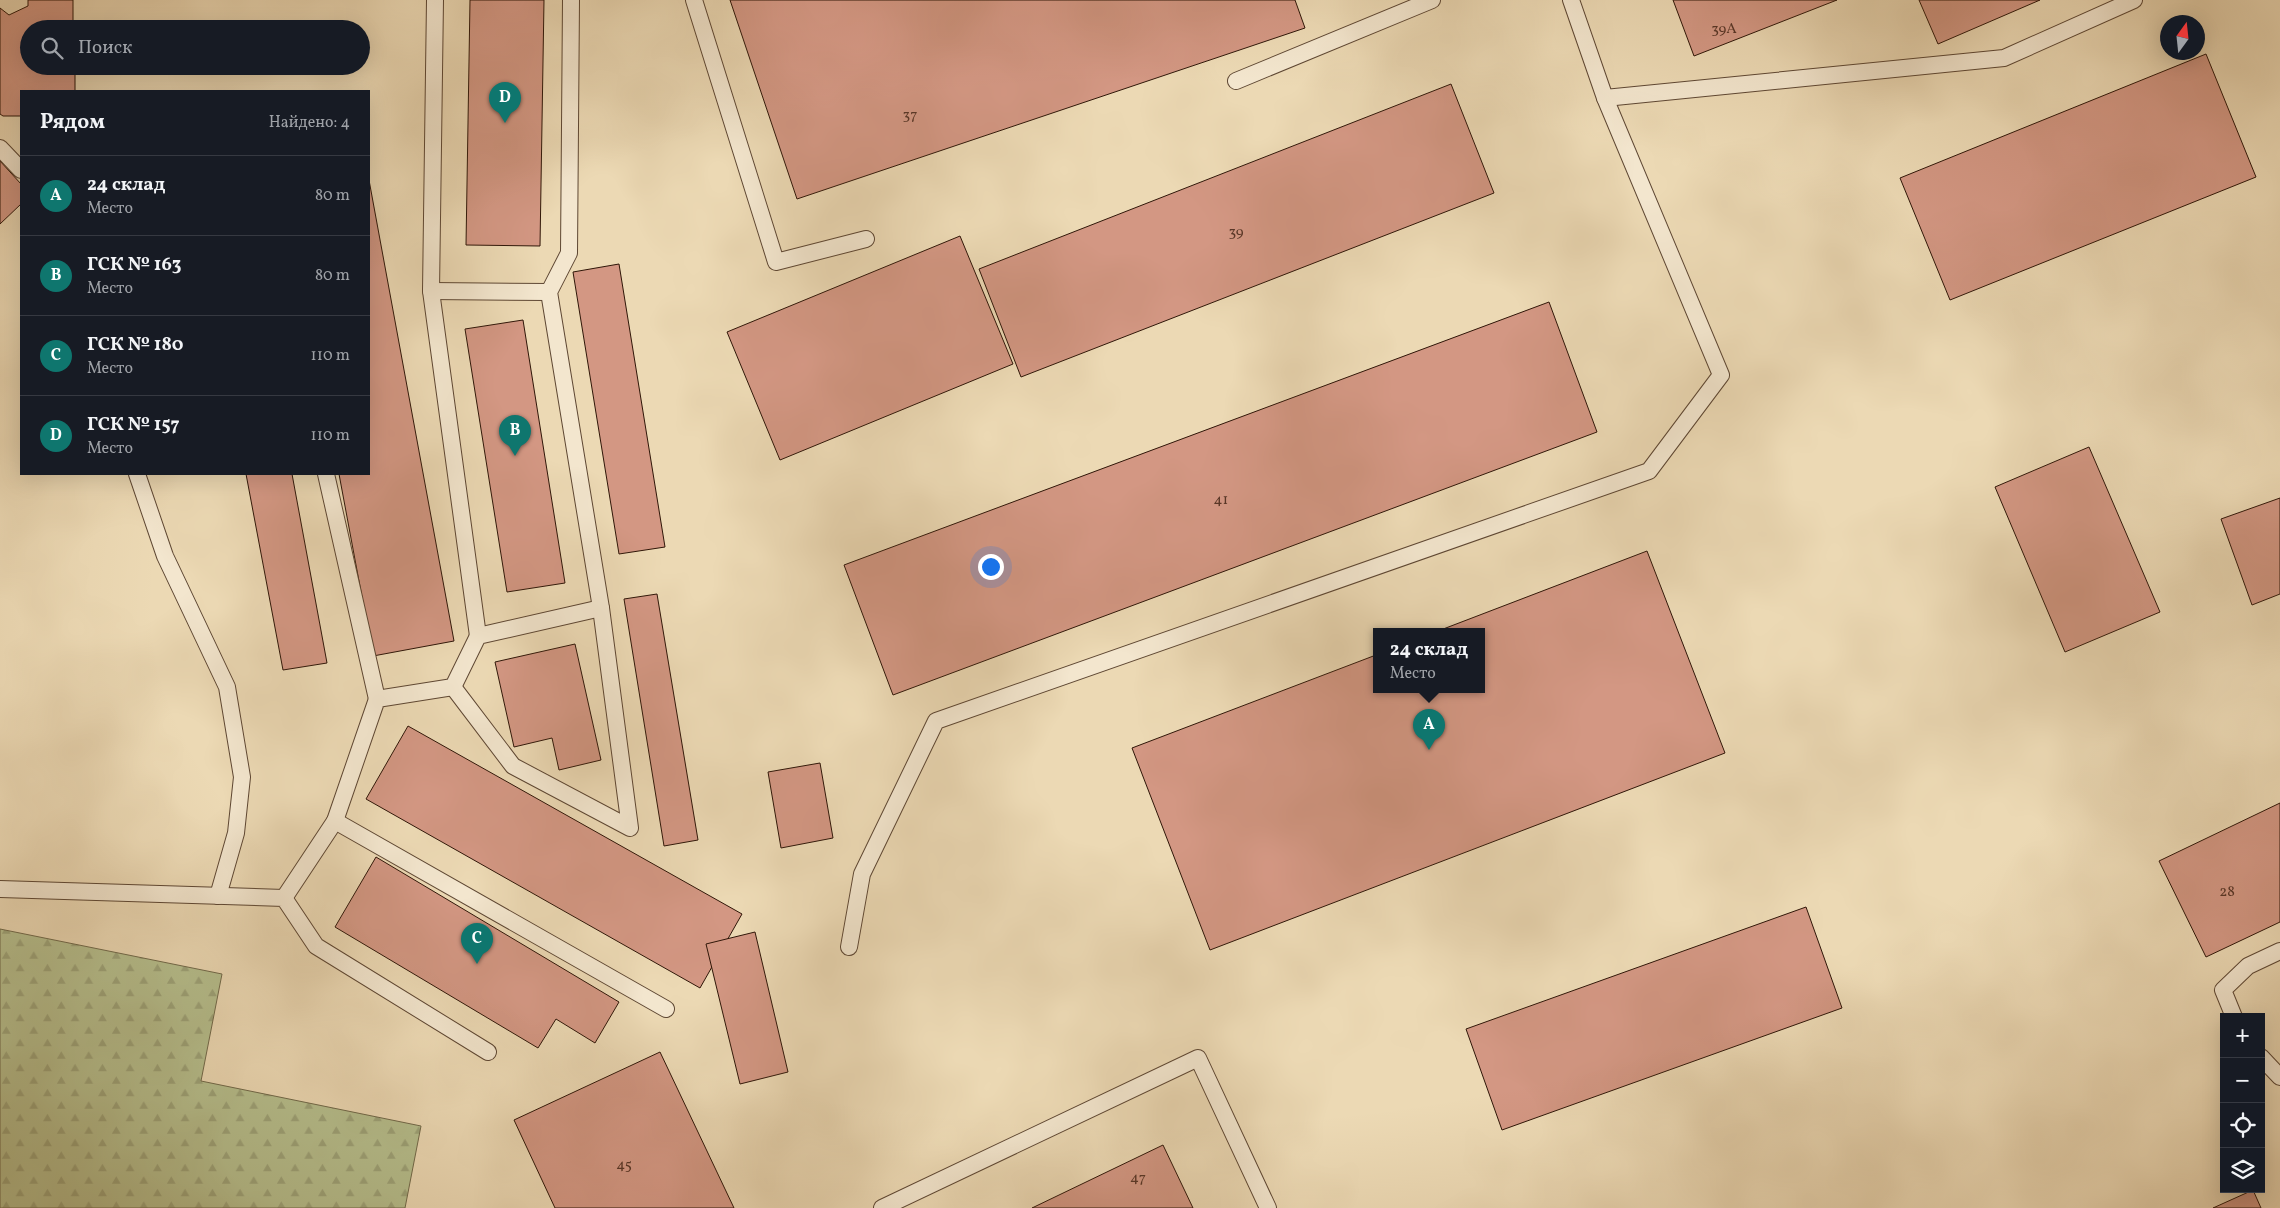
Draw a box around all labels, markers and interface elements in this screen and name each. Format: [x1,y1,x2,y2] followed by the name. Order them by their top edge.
[2160,15,2205,60] north arrow
[1711,19,1737,40] house number: 39А
[20,20,370,75] search box
[38,34,66,62] icon: search
[78,35,132,61] text: Поиск
[489,82,521,123] pin: D
[903,105,917,126] house number: 37
[40,108,105,137] text: Рядом
[269,112,350,134] text: Найдено: 4
[87,172,165,198] text: 24 склад
[50,185,62,207] text: A
[315,185,350,207] text: 80 m
[87,198,133,220] text: Место
[1228,222,1244,243] house number: 39
[87,252,181,278] text: ГСК № 163
[51,265,61,287] text: B
[315,265,350,287] text: 80 m
[87,278,133,300] text: Место
[87,332,184,358] text: ГСК № 180
[51,345,61,367] text: C
[311,345,350,367] text: 110 m
[87,358,133,380] text: Место
[87,412,180,438] text: ГСК № 157
[499,415,531,456] pin: B
[50,425,62,447] text: D
[311,425,350,447] text: 110 m
[87,438,133,460] text: Место
[1214,490,1228,511] house number: 41
[978,554,1004,580] your location
[1373,628,1485,693] popup
[1390,637,1468,663] text: 24 склад
[1390,663,1436,685] text: Место
[1413,709,1445,750] pin: A
[2219,882,2235,903] house number: 28
[461,923,493,964] pin: C
[2220,1013,2265,1193] map controls
[2220,1013,2265,1058] button: +
[2220,1058,2265,1103] button: −
[2220,1103,2265,1148] button: locate
[2220,1148,2265,1193] button: layers
[616,1155,632,1176] house number: 45
[1130,1168,1146,1189] house number: 47

